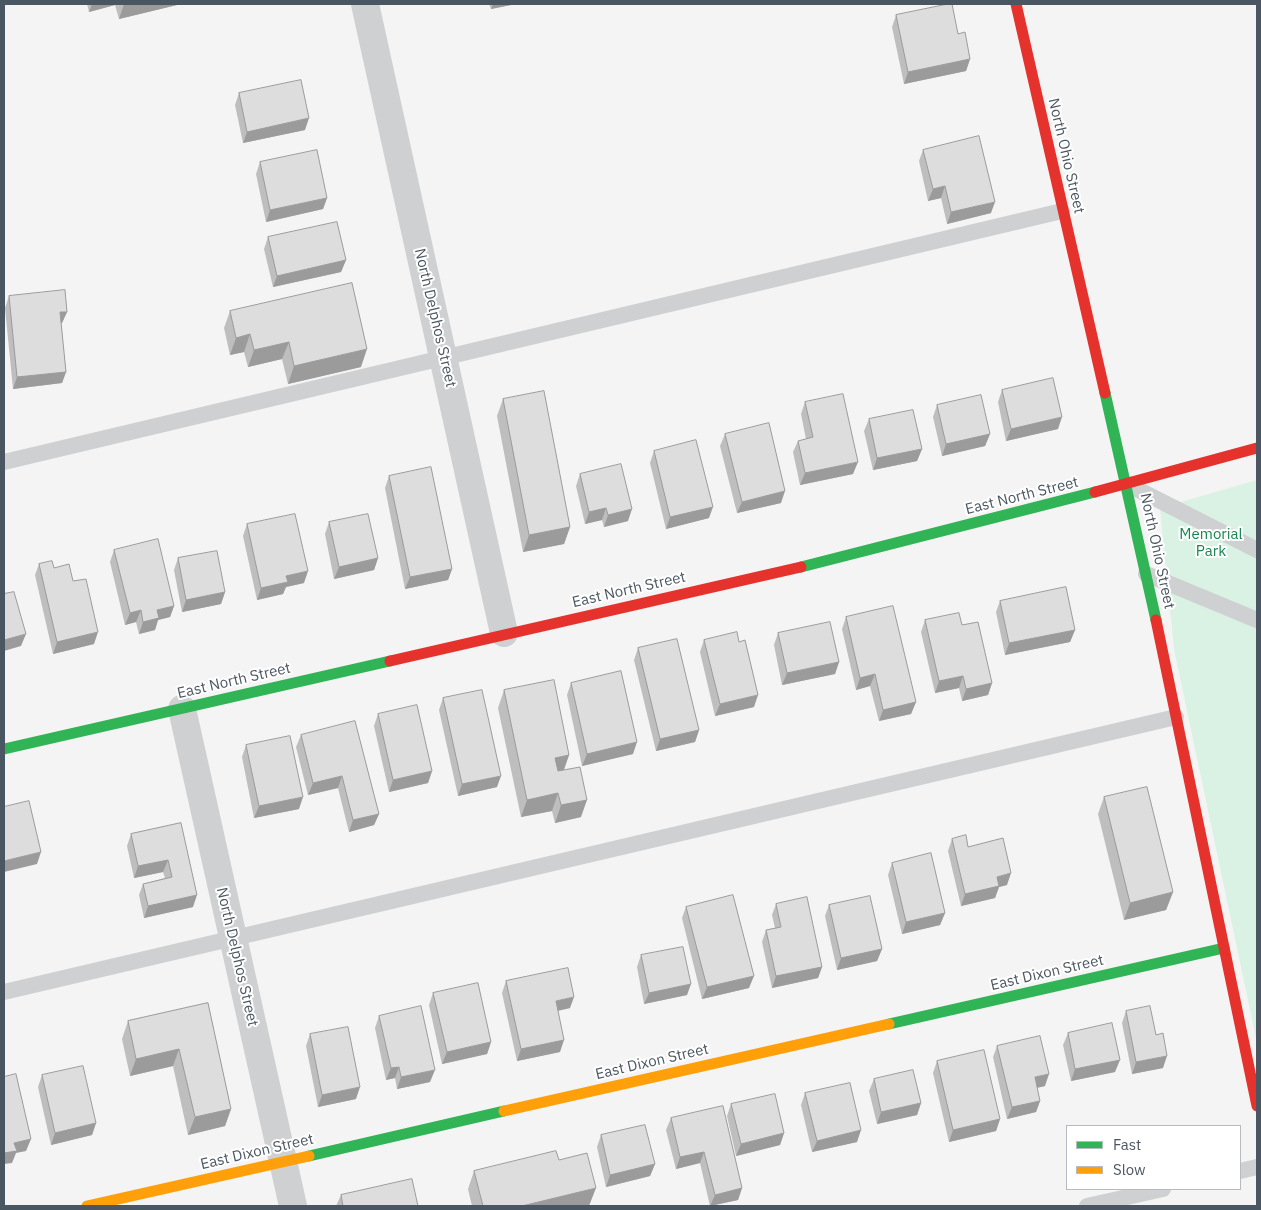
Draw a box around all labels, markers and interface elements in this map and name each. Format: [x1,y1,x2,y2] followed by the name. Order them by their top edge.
[1044,97,1088,215] street label: North Ohio Street
[410,247,460,389] street label: North Delphos Street
[964,473,1080,519] street label: East North Street
[1136,491,1178,611] street label: North Ohio Street
[1179,526,1243,561] park label: Memorial Park
[571,568,687,612] street label: East North Street
[176,659,292,703] street label: East North Street
[212,886,262,1028] street label: North Delphos Street
[989,951,1105,995] street label: East Dixon Street
[594,1040,710,1084] street label: East Dixon Street
[1066,1125,1241,1190] legend
[199,1130,315,1174] street label: East Dixon Street
[1113,1135,1141,1154] text: Fast
[1113,1160,1146,1179] text: Slow

